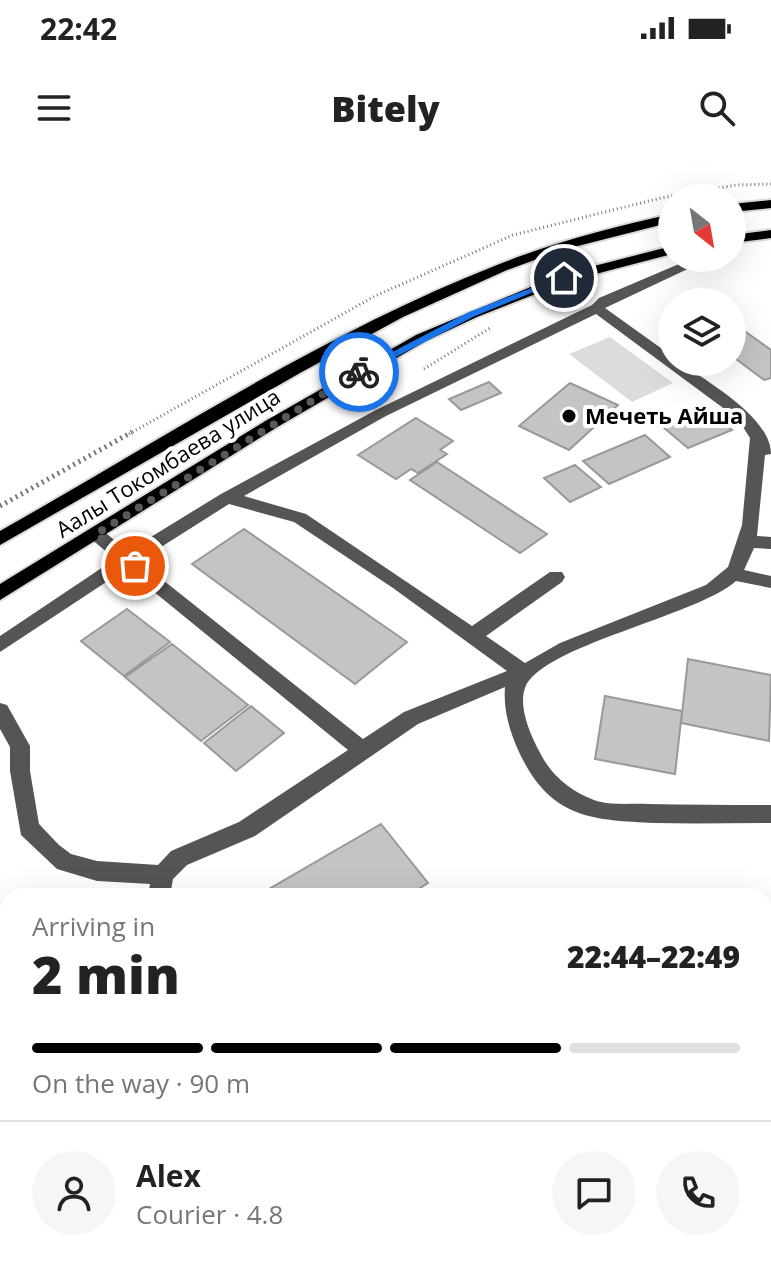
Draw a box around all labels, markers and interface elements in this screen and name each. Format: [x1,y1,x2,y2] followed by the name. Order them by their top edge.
[40,8,117,49] text: 22:42
[331,84,440,133] text: Bitely
[32,86,76,130] icon: menu
[695,86,739,130] icon: search
[658,184,746,272] north arrow
[658,184,746,376] map controls
[530,244,598,312] pin
[542,256,586,300] icon: home
[658,288,746,376] button: layers
[319,332,399,412] courier
[337,350,381,394] icon: bike
[50,381,285,544] street label: Аалы Токомбаева улица
[585,400,743,430] place label: Мечеть Айша
[560,407,578,425] marker: Мечеть Айша
[101,532,169,600] pin
[113,544,157,588] icon: bag
[32,908,155,944] text: Arriving in
[567,936,740,977] text: 22:44–22:49
[32,938,180,1009] text: 2 min
[32,1065,250,1101] text: On the way · 90 m
[32,1151,116,1235] button: person
[552,1151,636,1235] button: chat
[656,1151,740,1235] button: phone
[136,1155,201,1196] text: Alex
[136,1196,283,1232] text: Courier · 4.8

